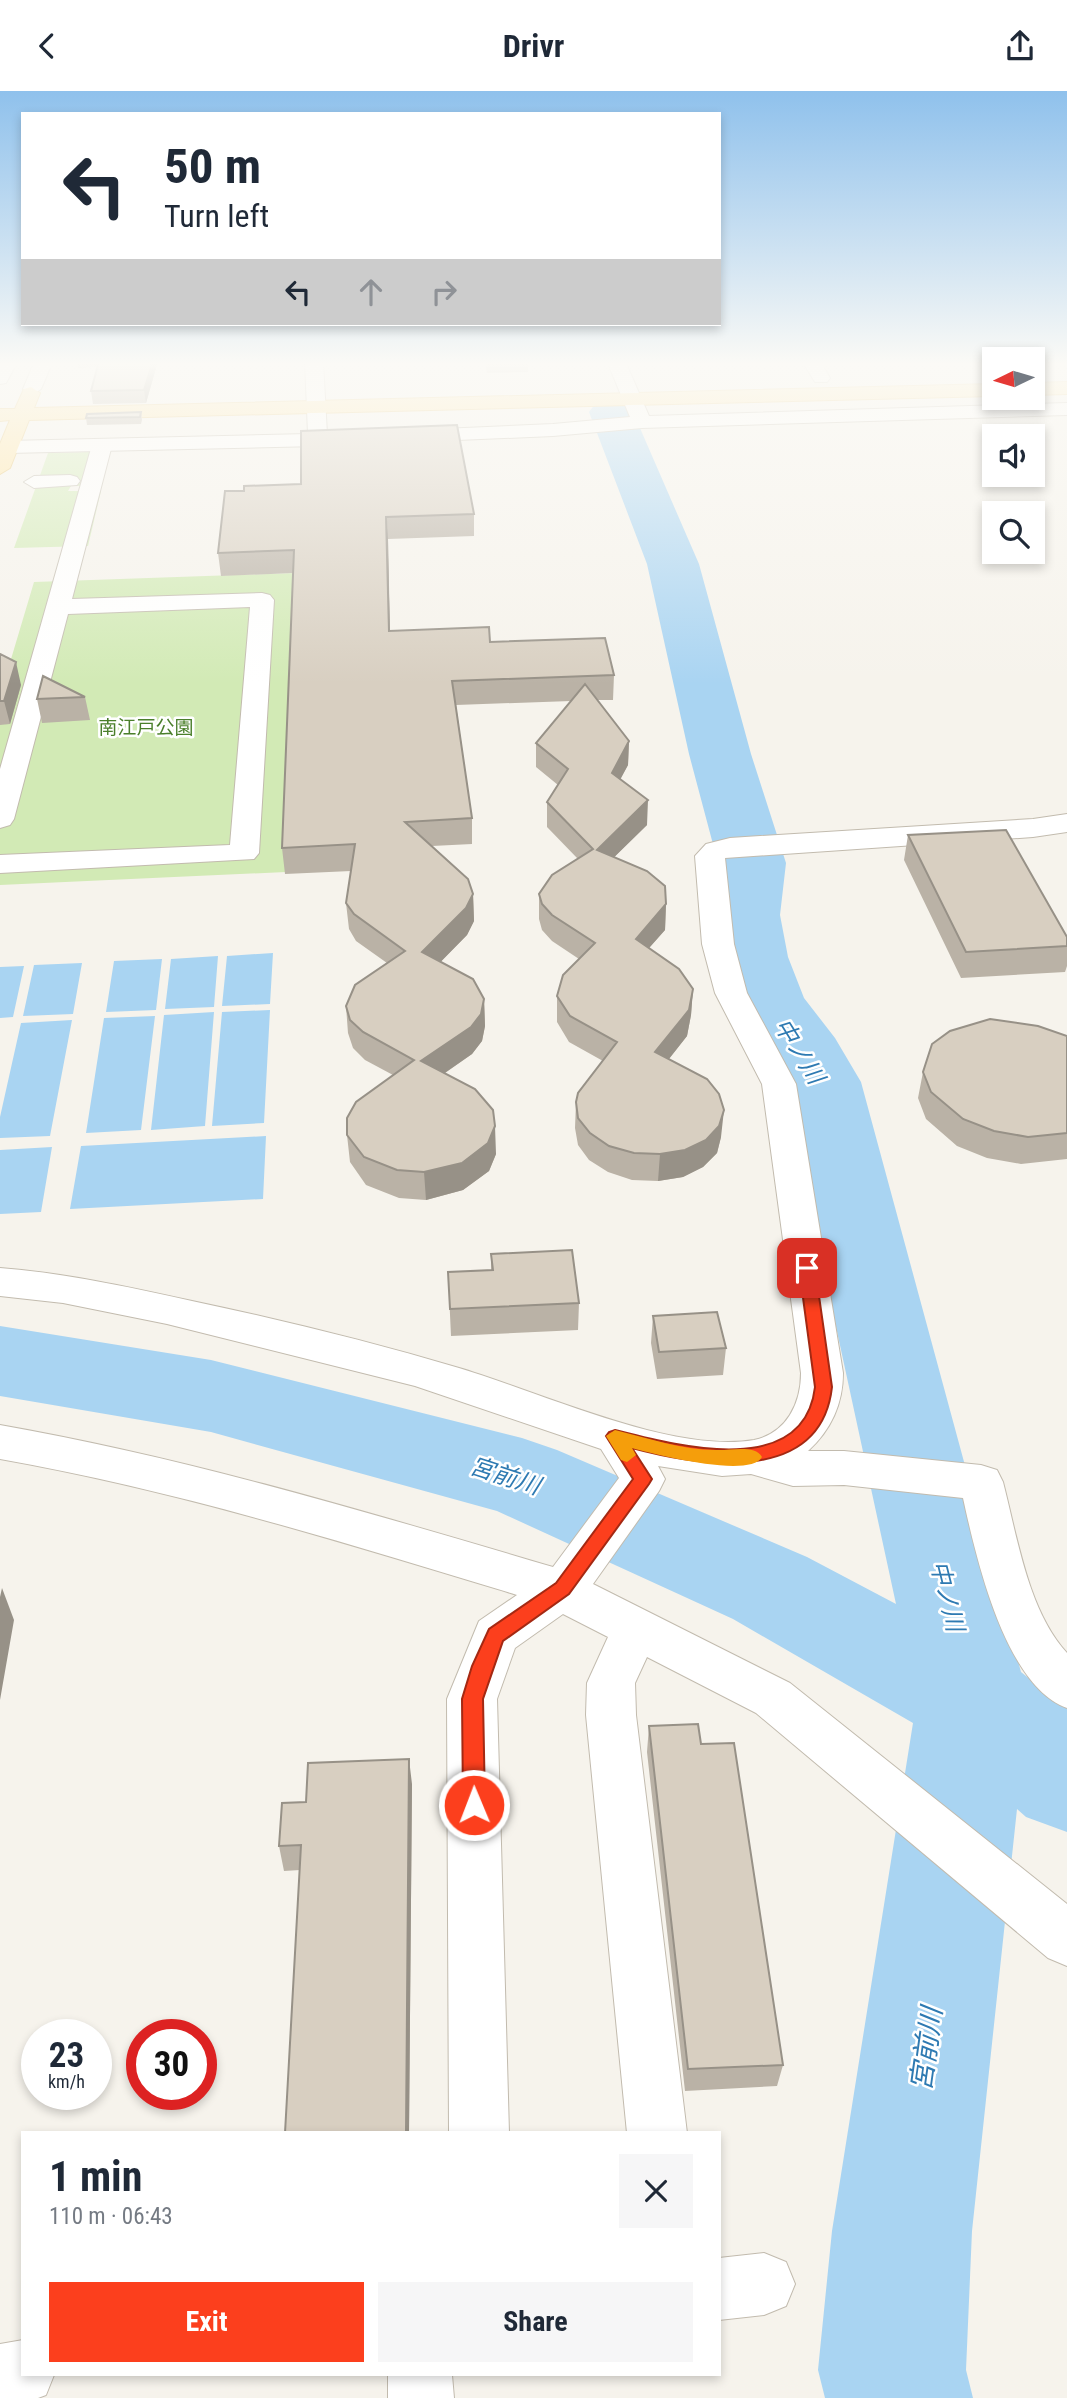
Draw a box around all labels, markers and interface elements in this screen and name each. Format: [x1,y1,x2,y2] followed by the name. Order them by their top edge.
[28,27,66,65] icon: back
[503,27,564,65] text: Drivr
[1001,27,1039,65] icon: share
[164,138,261,195] text: 50 m
[49,140,140,231] icon: left
[164,197,269,235] text: Turn left
[279,273,317,311] icon: left
[352,273,390,311] icon: ahead
[425,273,463,311] icon: right
[982,347,1045,409] north arrow
[982,347,1045,564] map controls
[982,424,1045,487] button: sound
[982,501,1045,564] button: search
[98,716,194,739] park label: 南江戸公園
[768,1013,832,1091] water label: 中ノ川
[777,1238,837,1298] pin
[788,1249,826,1287] icon: arrive
[466,1452,546,1501] water label: 宮前川
[925,1558,970,1637] water label: 中ノ川
[437,1768,511,1842] position arrow
[904,2002,949,2093] water label: 宮前川
[126,2019,217,2110] speed limit sign: 30
[49,2035,84,2076] text: 23
[48,2071,85,2092] text: km/h
[49,2152,142,2201] text: 1 min
[619,2154,693,2228] button: close
[49,2203,173,2230] text: 110 m · 06:43
[49,2282,364,2362] button: Exit
[378,2282,693,2362] button: Share

